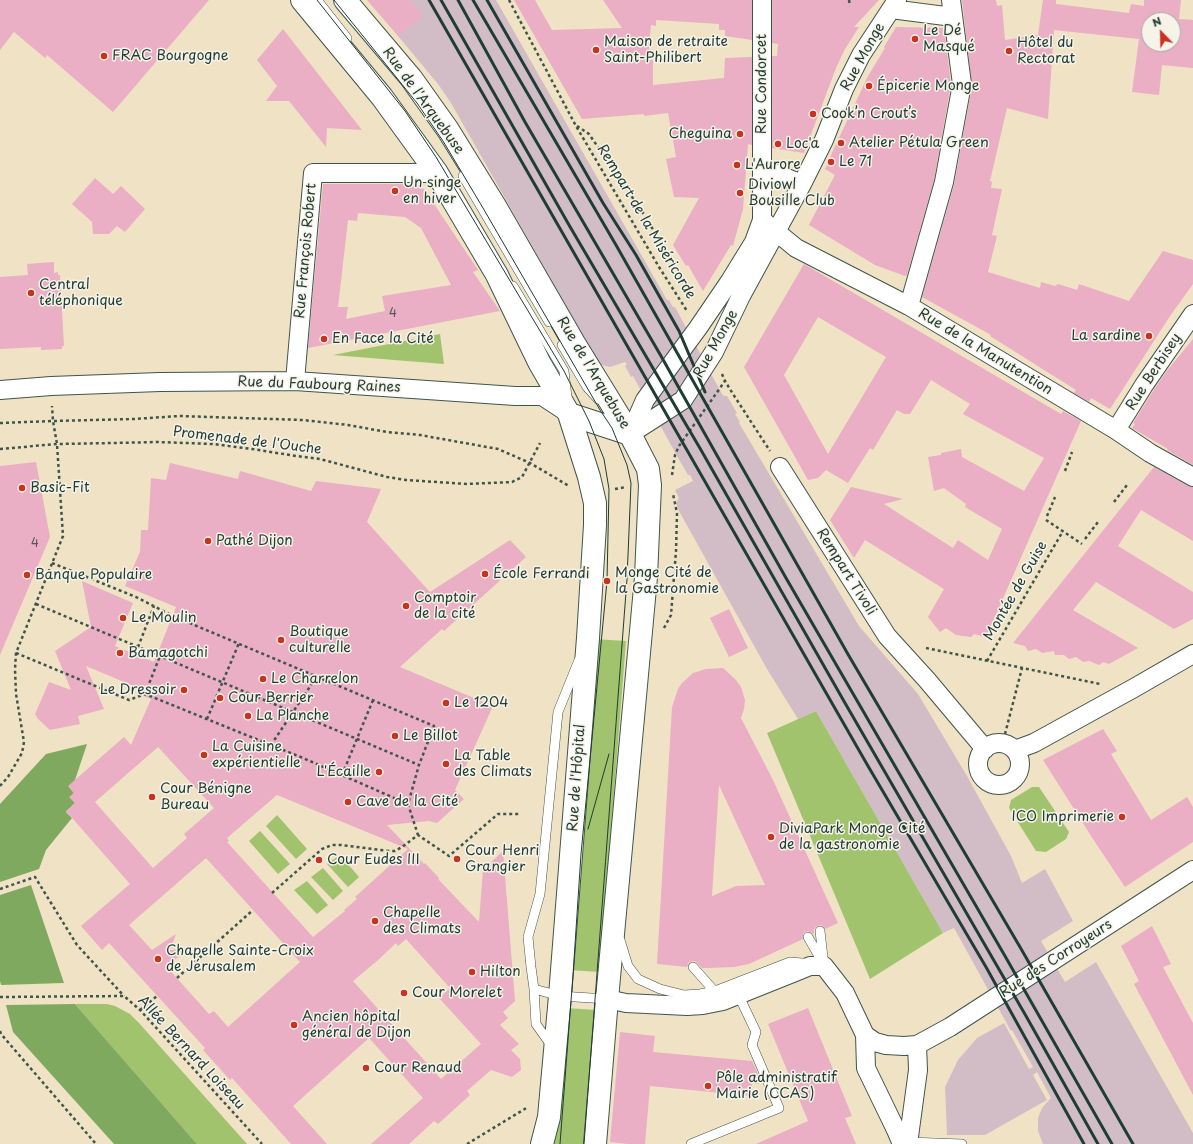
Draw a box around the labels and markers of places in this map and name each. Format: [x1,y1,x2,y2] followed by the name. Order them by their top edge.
[923,23,975,56] place label: Le Dé Masqué
[604,34,728,66] place label: Maison de retraite Saint-Philibert
[910,34,920,44] marker: Le Dé Masqué
[1017,35,1075,68] place label: Hôtel du Rectorat
[591,45,601,55] marker: Maison de retraite Saint-Philibert
[1004,46,1014,56] marker: Hôtel du Rectorat
[112,48,229,64] place label: FRAC Bourgogne
[99,51,109,61] marker: FRAC Bourgogne
[877,78,979,94] place label: Épicerie Monge
[864,81,874,91] marker: Épicerie Monge
[821,106,917,122] place label: Cook’n Crout’s
[808,109,818,119] marker: Cook’n Crout’s
[669,126,732,142] place label: Cheguina
[735,129,745,139] marker: Cheguina
[849,135,989,151] place label: Atelier Pétula Green
[786,136,819,152] place label: Loc'a
[836,138,846,148] marker: Atelier Pétula Green
[773,139,783,149] marker: Loc'a
[839,154,872,170] place label: Le 71
[745,157,801,173] place label: L'Aurore
[826,157,836,167] marker: Le 71
[732,160,742,170] marker: L'Aurore
[403,175,461,208] place label: Un singe en hiver
[748,177,835,210] place label: Diviowl Bousille Club
[390,186,400,196] marker: Un singe en hiver
[735,188,745,198] marker: Diviowl Bousille Club
[39,277,123,310] place label: Central téléphonique
[26,288,36,298] marker: Central téléphonique
[1071,328,1141,344] place label: La sardine
[332,331,434,347] place label: En Face la Cité
[1144,331,1154,341] marker: La sardine
[319,334,329,344] marker: En Face la Cité
[30,480,90,496] place label: Basic-Fit
[17,483,27,493] marker: Basic-Fit
[216,533,293,549] place label: Pathé Dijon
[203,536,213,546] marker: Pathé Dijon
[615,565,719,598] place label: Monge Cité de la Gastronomie
[493,566,590,582] place label: École Ferrandi
[35,567,152,583] place label: Banque Populaire
[480,569,490,579] marker: École Ferrandi
[22,570,32,580] marker: Banque Populaire
[602,576,612,586] marker: Monge Cité de la Gastronomie
[414,590,476,622] place label: Comptoir de la cité
[401,601,411,611] marker: Comptoir de la cité
[131,610,197,626] place label: Le Moulin
[118,613,128,623] marker: Le Moulin
[289,624,351,656] place label: Boutique culturelle
[276,635,286,645] marker: Boutique culturelle
[128,645,208,661] place label: Bamagotchi
[115,648,125,658] marker: Bamagotchi
[271,671,358,687] place label: Le Charrelon
[258,674,268,684] marker: Le Charrelon
[100,682,176,698] place label: Le Dressoir
[179,685,189,695] marker: Le Dressoir
[228,690,313,706] place label: Cour Berrier
[215,693,225,703] marker: Cour Berrier
[454,695,509,711] place label: Le 1204
[441,698,451,708] marker: Le 1204
[256,708,329,724] place label: La Planche
[243,711,253,721] marker: La Planche
[403,728,458,744] place label: Le Billot
[390,731,400,741] marker: Le Billot
[212,739,301,772] place label: La Cuisine expérientielle
[454,748,532,780] place label: La Table des Climats
[199,750,209,760] marker: La Cuisine expérientielle
[441,759,451,769] marker: La Table des Climats
[317,764,371,780] place label: L'Écaille
[374,767,384,777] marker: L'Écaille
[160,781,252,814] place label: Cour Bénigne Bureau
[147,792,157,802] marker: Cour Bénigne Bureau
[356,794,458,810] place label: Cave de la Cité
[343,797,353,807] marker: Cave de la Cité
[1011,809,1114,825] place label: ICO Imprimerie
[1117,812,1127,822] marker: ICO Imprimerie
[779,821,925,854] place label: DiviaPark Monge Cité de la gastronomie
[766,832,776,842] marker: DiviaPark Monge Cité de la gastronomie
[465,843,539,876] place label: Cour Henri Grangier
[327,852,420,868] place label: Cour Eudes III
[452,854,462,864] marker: Cour Henri Grangier
[314,855,324,865] marker: Cour Eudes III
[383,905,461,938] place label: Chapelle des Climats
[370,916,380,926] marker: Chapelle des Climats
[166,943,314,976] place label: Chapelle Sainte-Croix de Jérusalem
[153,954,163,964] marker: Chapelle Sainte-Croix de Jérusalem
[480,964,521,980] place label: Hilton
[467,967,477,977] marker: Hilton
[412,985,502,1001] place label: Cour Morelet
[399,988,409,998] marker: Cour Morelet
[302,1009,411,1042] place label: Ancien hôpital général de Dijon
[289,1020,299,1030] marker: Ancien hôpital général de Dijon
[374,1060,461,1076] place label: Cour Renaud
[361,1063,371,1073] marker: Cour Renaud
[716,1070,837,1102] place label: Pôle administratif Mairie (CCAS)
[703,1081,713,1091] marker: Pôle administratif Mairie (CCAS)

